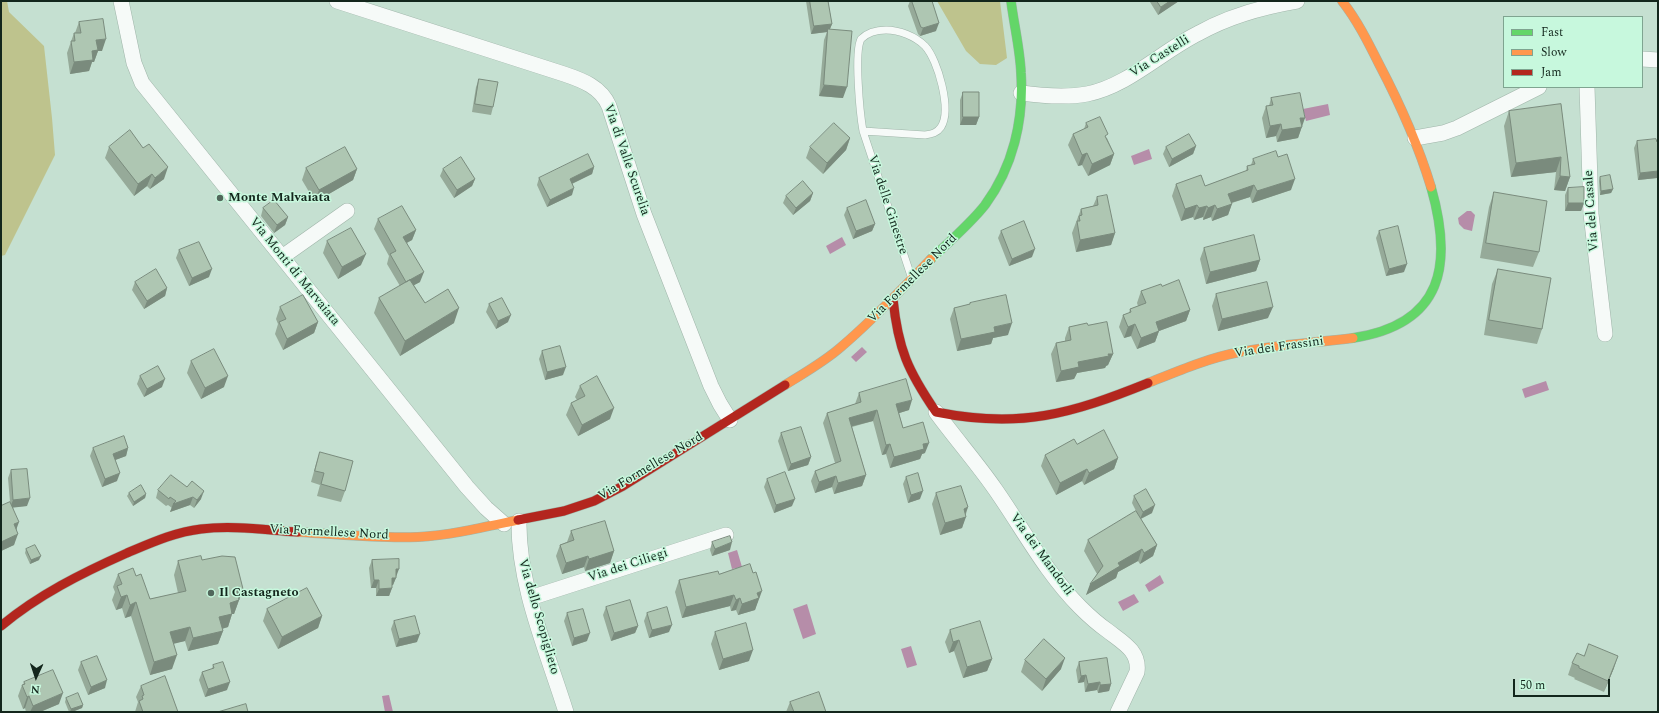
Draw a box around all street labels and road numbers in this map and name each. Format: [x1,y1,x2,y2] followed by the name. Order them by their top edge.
[1127,33,1193,81] street label: Via Castelli
[600,102,652,218] street label: Via di Valle Scurelia
[864,153,910,257] street label: Via delle Ginestre
[1581,170,1603,252] street label: Via del Casale
[246,215,342,329] street label: Via Monti di Marvaiata
[865,231,961,327] street label: Via Formellese Nord
[1233,334,1325,362] street label: Via dei Frassini
[596,430,706,504] street label: Via Formellese Nord
[1006,511,1076,599] street label: Via dei Mandorli
[269,522,389,544] street label: Via Formellese Nord
[586,546,670,586] street label: Via dei Ciliegi
[514,557,562,677] street label: Via dello Scopiglieto

